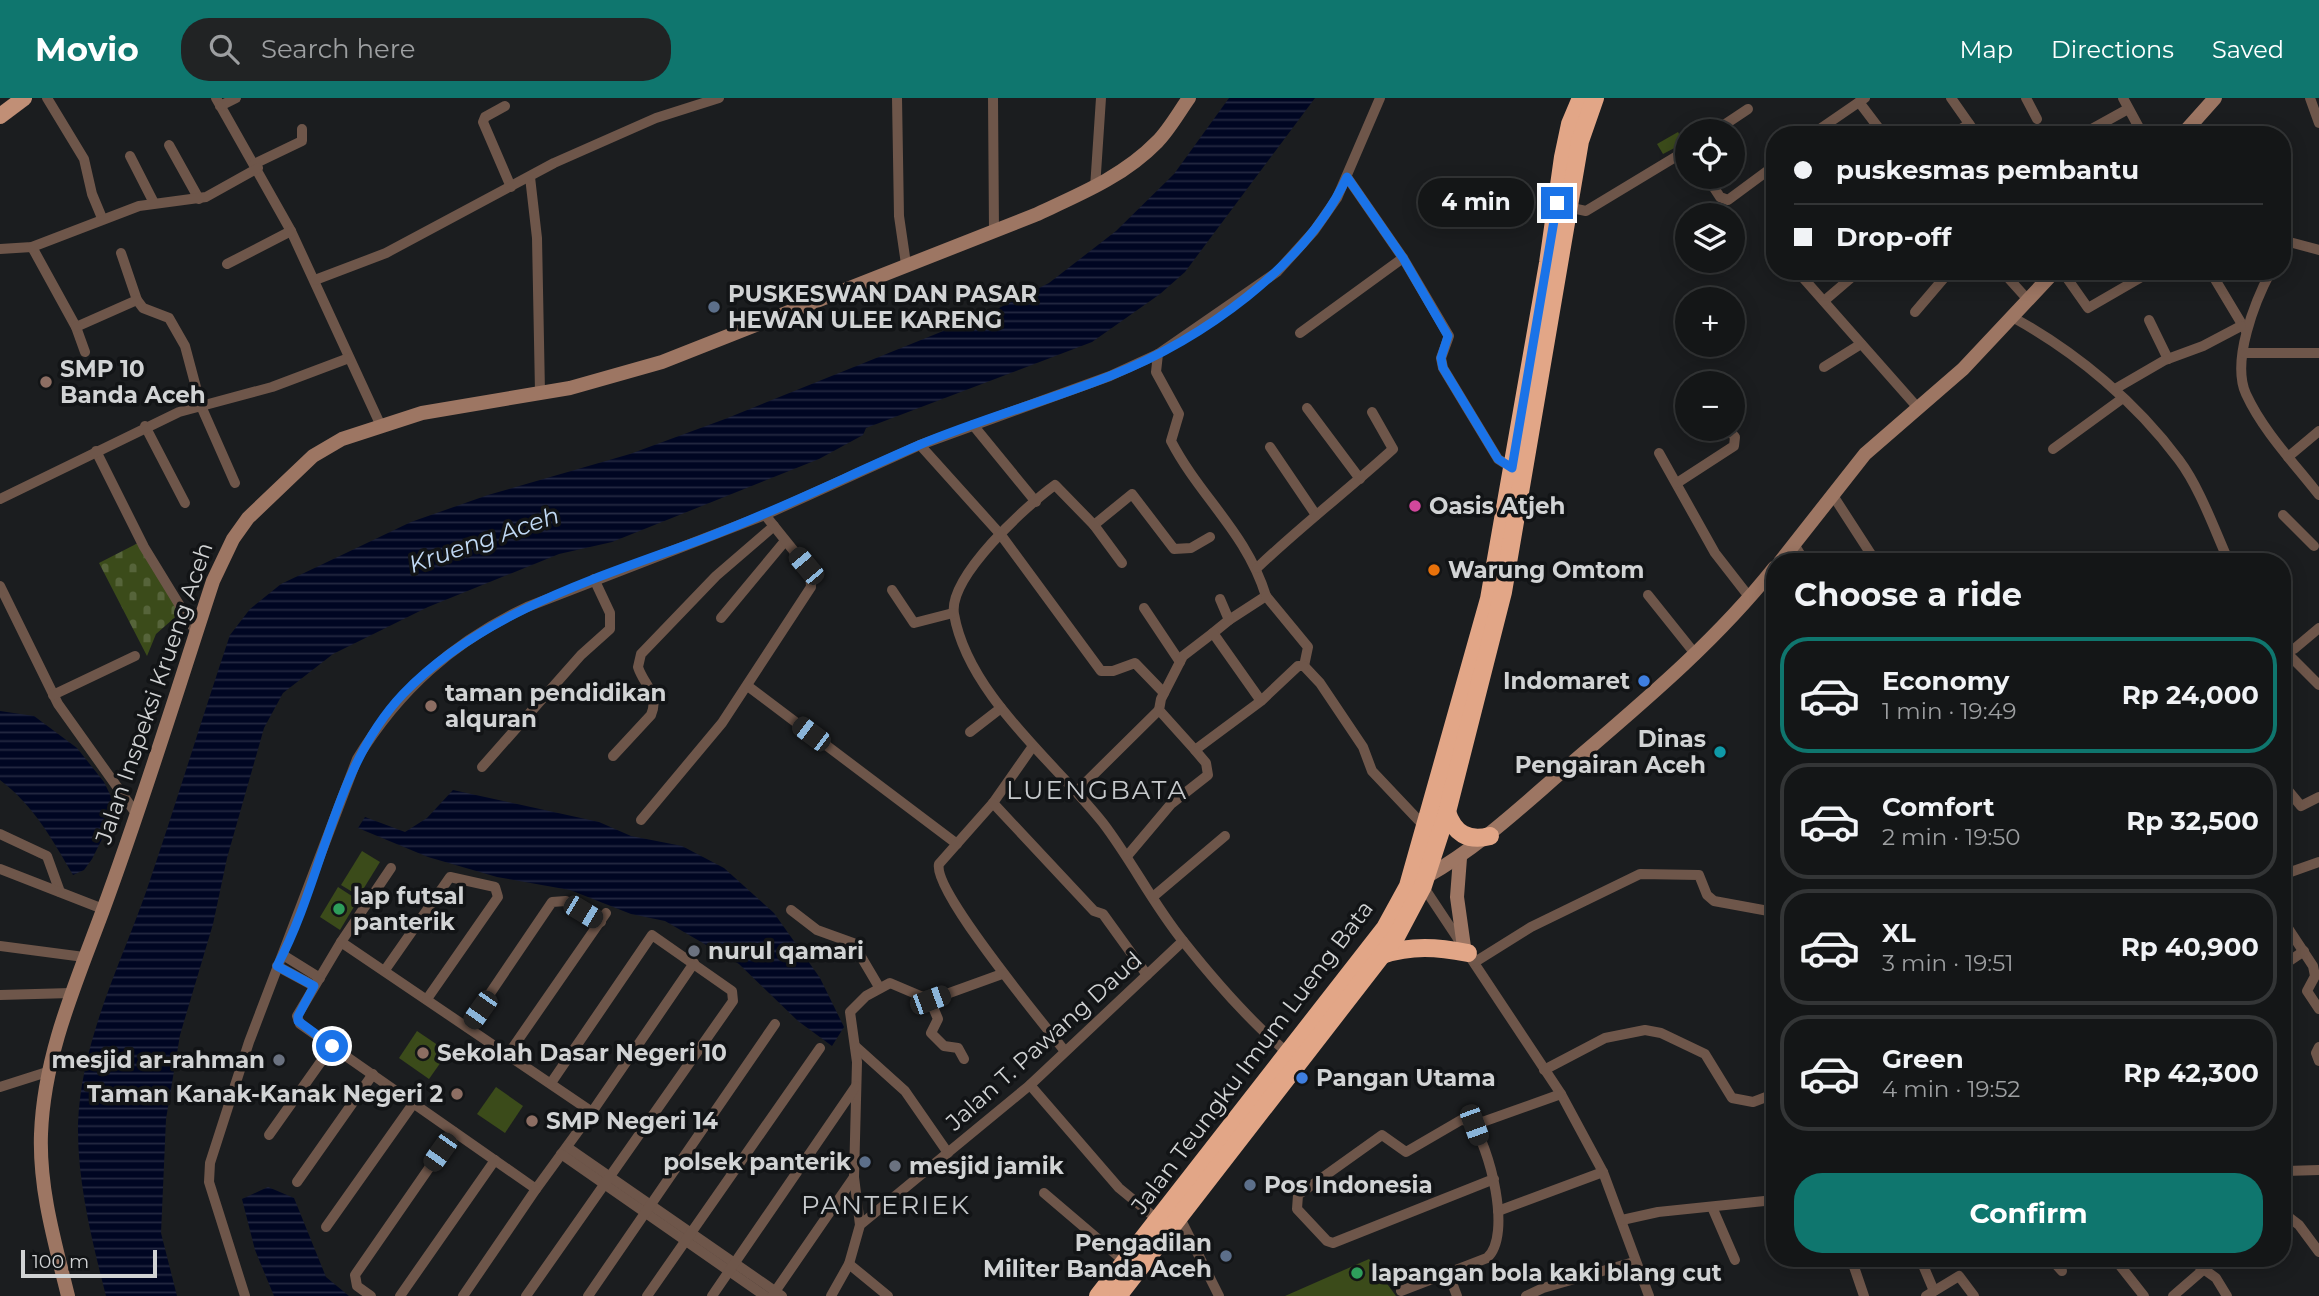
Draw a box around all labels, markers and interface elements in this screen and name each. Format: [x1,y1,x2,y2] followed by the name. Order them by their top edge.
[181,18,671,81] search box
[35,29,139,69] text: Movio
[205,30,243,68] icon: search
[261,33,416,65] text: Search here
[1960,35,2013,64] text: Map
[2051,35,2174,64] text: Directions
[2212,35,2284,64] text: Saved
[1675,119,1745,441] map controls
[1675,119,1745,189] button: locate
[1836,154,2139,186] text: puskesmas pembantu
[1417,178,1532,228] callout: 4 min
[1541,187,1573,219] route end
[1441,188,1511,216] text: 4 min
[1675,203,1745,273] button: layers
[1836,221,1951,253] text: Drop-off
[728,280,1037,334] place label: PUSKESWAN DAN PASAR HEWAN ULEE KARENG
[1675,287,1745,357] button: +
[706,299,722,315] marker: PUSKESWAN DAN PASAR HEWAN ULEE KARENG
[60,355,206,409] place label: SMP 10 Banda Aceh
[1675,371,1745,441] button: −
[38,374,54,390] marker: SMP 10 Banda Aceh
[1429,492,1565,520] place label: Oasis Atjeh
[1407,498,1423,514] marker: Oasis Atjeh
[405,500,563,579] water label: Krueng Aceh
[89,539,219,848] street label: Jalan Inspeksi Krueng Aceh
[785,543,828,589] car
[1448,556,1644,584] place label: Warung Omtom
[1426,562,1442,578] marker: Warung Omtom
[1794,575,2022,614] text: Choose a ride
[1798,664,1861,727] icon: car
[1882,665,2009,697] text: Economy
[1503,667,1630,695] place label: Indomaret
[1636,673,1652,689] marker: Indomaret
[445,679,666,733] place label: taman pendidikan alquran
[2122,679,2259,711] text: Rp 24,000
[1882,697,2017,725] text: 1 min · 19:49
[423,698,439,714] marker: taman pendidikan alquran
[788,713,835,755] car
[1515,725,1706,779] place label: Dinas Pengairan Aceh
[1712,744,1728,760] marker: Dinas Pengairan Aceh
[1006,774,1188,806] district label: LUENGBATA
[1798,790,1861,853] icon: car
[1882,791,1994,823] text: Comfort
[2126,805,2259,837] text: Rp 32,500
[1882,823,2021,851] text: 2 min · 19:50
[353,882,465,936] place label: lap futsal panterik
[560,892,607,932] car
[1124,895,1379,1220] street label: Jalan Teungku Imum Lueng Bata
[331,901,347,917] marker: lap futsal panterik
[1798,916,1861,979] icon: car
[1882,917,1916,949] text: XL
[2121,931,2259,963] text: Rp 40,900
[708,937,864,965] place label: nurul qamari
[686,943,702,959] marker: nurul qamari
[940,946,1148,1137] street label: Jalan T. Pawang Daud
[1882,949,2014,977] text: 3 min · 19:51
[907,983,954,1017] car
[460,987,501,1033] car
[316,1030,348,1062] route start
[437,1039,727,1067] place label: Sekolah Dasar Negeri 10
[1798,1042,1861,1105] icon: car
[1882,1043,1964,1075] text: Green
[415,1045,431,1061] marker: Sekolah Dasar Negeri 10
[52,1046,265,1074] place label: mesjid ar-rahman
[271,1052,287,1068] marker: mesjid ar-rahman
[2123,1057,2259,1089] text: Rp 42,300
[1316,1064,1496,1092] place label: Pangan Utama
[1294,1070,1310,1086] marker: Pangan Utama
[1882,1075,2020,1103] text: 4 min · 19:52
[87,1080,443,1108] place label: Taman Kanak-Kanak Negeri 2
[449,1086,465,1102] marker: Taman Kanak-Kanak Negeri 2
[1457,1102,1492,1148] car
[546,1107,718,1135] place label: SMP Negeri 14
[524,1113,540,1129] marker: SMP Negeri 14
[420,1129,461,1175] car
[663,1148,852,1176] place label: polsek panterik
[909,1152,1065,1180] place label: mesjid jamik
[857,1154,873,1170] marker: polsek panterik
[887,1158,903,1174] marker: mesjid jamik
[1264,1171,1433,1199] place label: Pos Indonesia
[1794,1173,2263,1253] button: Confirm
[1242,1177,1258,1193] marker: Pos Indonesia
[801,1189,971,1221] district label: PANTERIEK
[983,1229,1212,1283] place label: Pengadilan Militer Banda Aceh
[21,1247,158,1279] scale bar
[1218,1248,1234,1264] marker: Pengadilan Militer Banda Aceh
[32,1250,89,1273] text: 100 m
[1371,1259,1722,1287] place label: lapangan bola kaki blang cut
[1349,1265,1365,1281] marker: lapangan bola kaki blang cut

